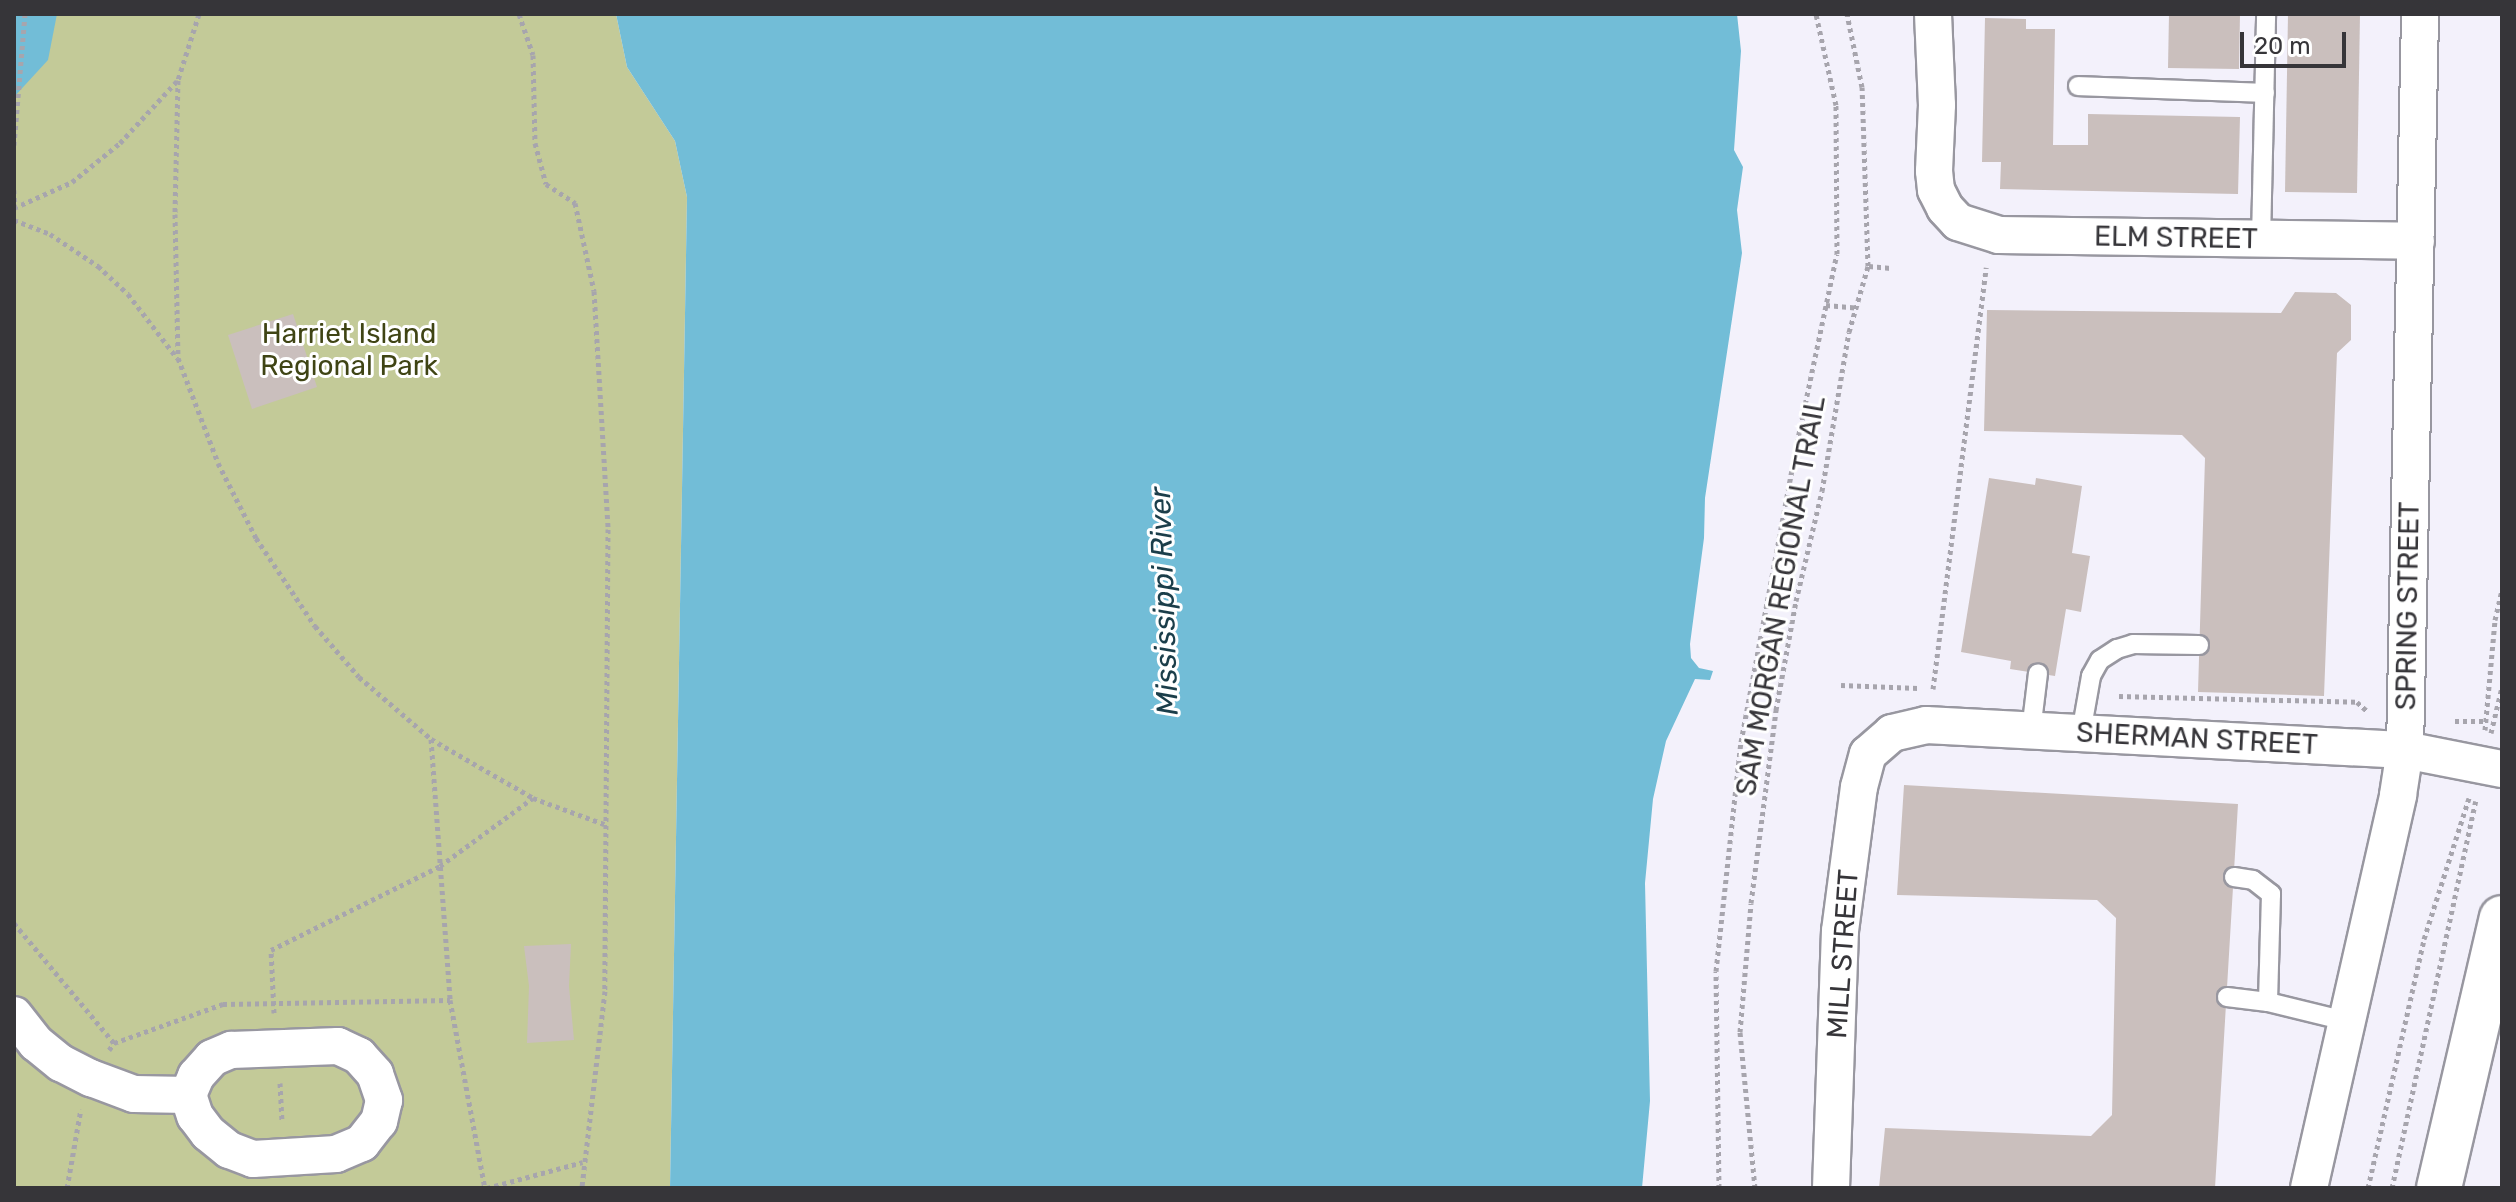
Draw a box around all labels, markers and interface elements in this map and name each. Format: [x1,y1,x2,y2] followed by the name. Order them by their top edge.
[2244,16,2350,66] scale bar
[2254,32,2311,60] text: 20 m
[2094,220,2258,256] street label: ELM STREET
[260,317,438,383] park label: Harriet Island Regional Park
[1729,393,1833,799] street label: SAM MORGAN REGIONAL TRAIL
[1142,486,1186,716] water label: Mississippi River
[2389,501,2427,711] street label: SPRING STREET
[2075,716,2319,762] street label: SHERMAN STREET
[1820,868,1866,1040] street label: MILL STREET

